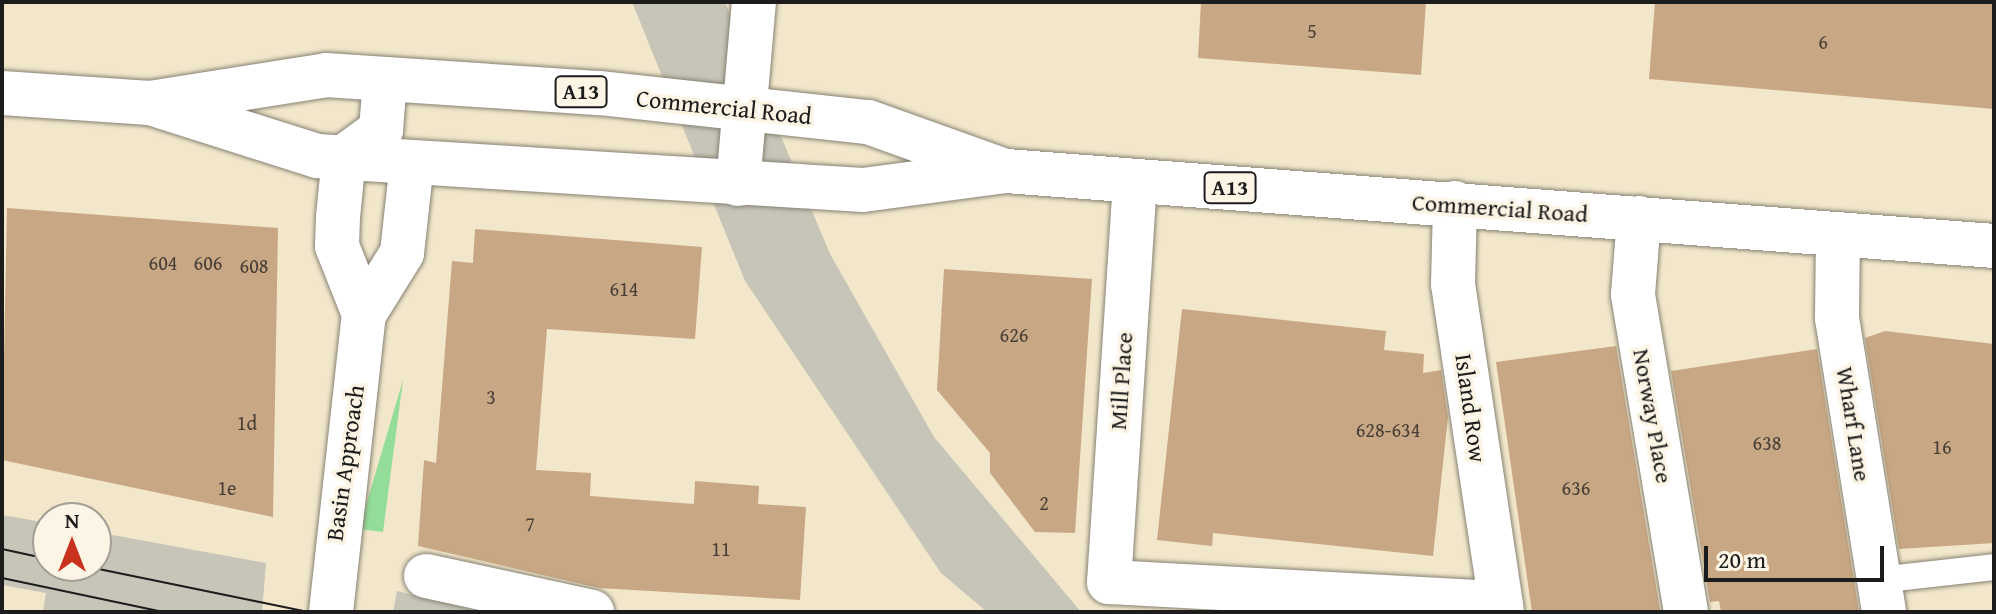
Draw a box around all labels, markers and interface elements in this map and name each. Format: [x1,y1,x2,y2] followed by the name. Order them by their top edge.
[1307,18,1317,42] house number: 5
[1818,29,1828,53] house number: 6
[553,74,609,110] road number: A13
[635,83,813,131] street label: Commercial Road
[1202,170,1258,206] road number: A13
[1411,187,1589,229] street label: Commercial Road
[149,250,177,274] house number: 604
[194,250,222,274] house number: 606
[240,253,268,277] house number: 608
[610,276,638,300] house number: 614
[1000,322,1028,346] house number: 626
[1103,331,1139,431] street label: Mill Place
[1627,347,1679,485] street label: Norway Place
[1449,352,1493,464] street label: Island Row
[1831,365,1877,483] street label: Wharf Lane
[320,383,370,543] street label: Basin Approach
[486,384,496,408] house number: 3
[237,410,257,434] house number: 1d
[1356,417,1420,441] house number: 628-634
[1753,430,1781,454] house number: 638
[1932,434,1952,458] house number: 16
[217,475,237,499] house number: 1e
[1562,475,1590,499] house number: 636
[1039,490,1049,514] house number: 2
[32,502,112,582] north arrow
[65,504,79,536] text: N
[525,511,535,535] house number: 7
[1708,530,1888,580] scale bar
[711,536,731,560] house number: 11
[1718,542,1766,577] text: 20 m

